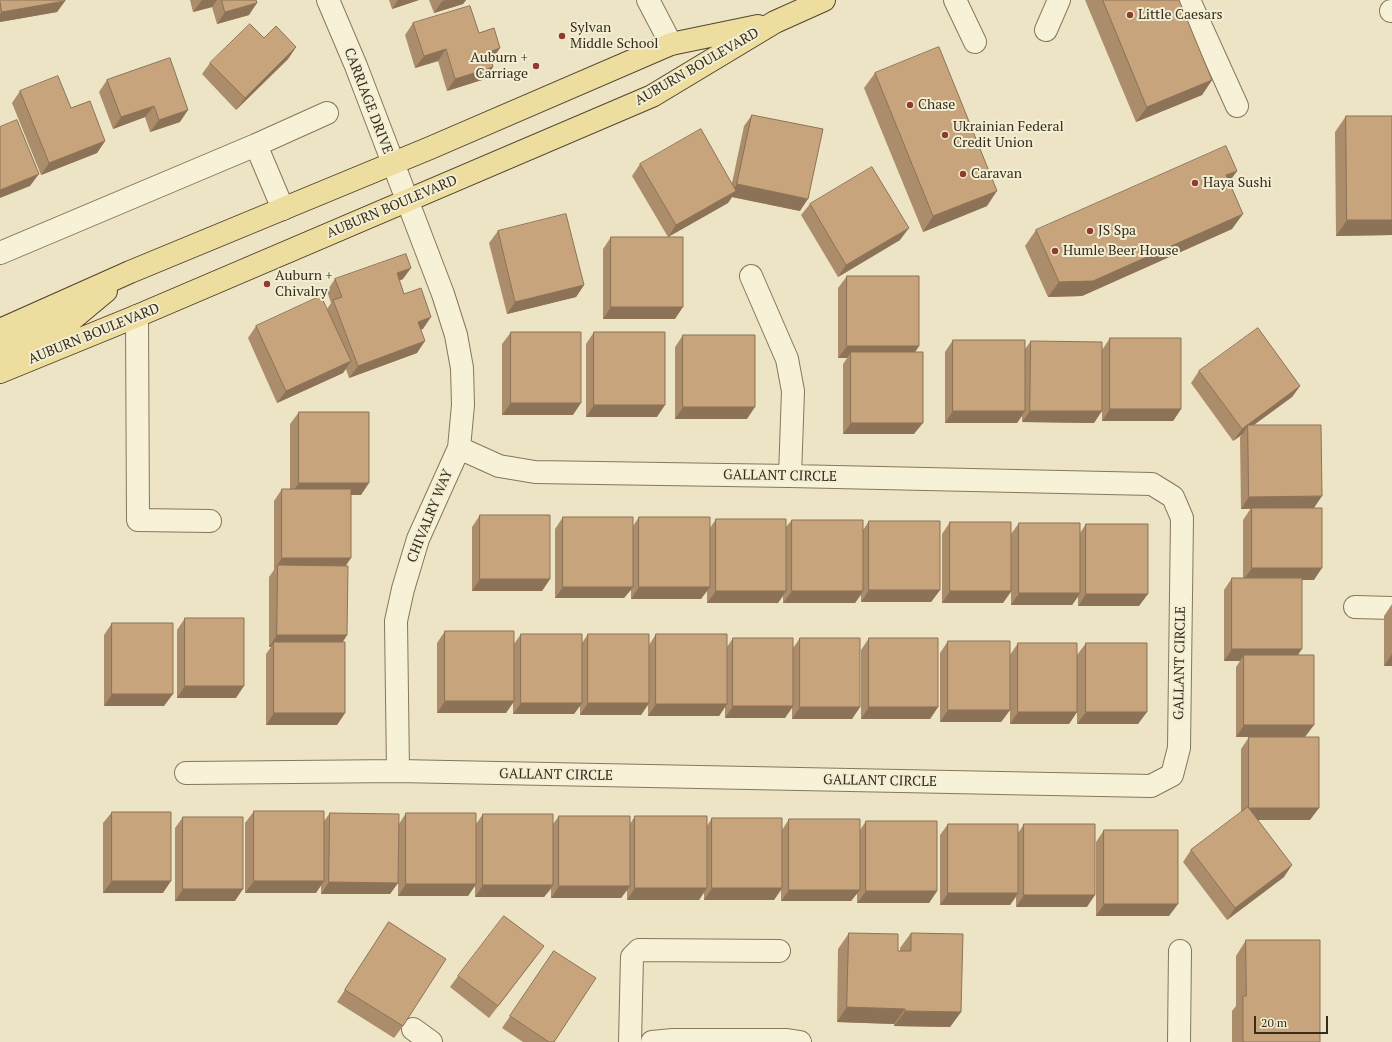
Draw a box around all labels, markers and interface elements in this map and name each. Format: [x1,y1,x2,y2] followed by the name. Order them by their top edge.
[1138,7,1223,23] place label: Little Caesars
[1125,10,1135,20] marker: Little Caesars
[570,20,658,52] place label: Sylvan Middle School
[632,25,762,109] street label: AUBURN BOULEVARD
[557,31,567,41] marker: Sylvan Middle School
[340,45,396,157] street label: CARRIAGE DRIVE
[470,50,528,82] place label: Auburn + Carriage
[531,61,541,71] marker: Auburn + Carriage
[918,97,955,113] place label: Chase
[905,100,915,110] marker: Chase
[953,119,1064,152] place label: Ukrainian Federal Credit Union
[940,130,950,140] marker: Ukrainian Federal Credit Union
[971,166,1022,182] place label: Caravan
[958,169,968,179] marker: Caravan
[324,172,460,242] street label: AUBURN BOULEVARD
[1203,175,1272,191] place label: Haya Sushi
[1190,178,1200,188] marker: Haya Sushi
[1098,223,1136,239] place label: JS Spa
[1085,226,1095,236] marker: JS Spa
[1063,243,1179,259] place label: Humle Beer House
[1050,246,1060,256] marker: Humle Beer House
[275,268,333,300] place label: Auburn + Chivalry
[262,279,272,289] marker: Auburn + Chivalry
[26,300,162,368] street label: AUBURN BOULEVARD
[404,467,456,565] street label: CHIVALRY WAY
[723,467,837,485] street label: GALLANT CIRCLE
[1171,606,1189,720] street label: GALLANT CIRCLE
[499,766,613,784] street label: GALLANT CIRCLE
[823,772,937,790] street label: GALLANT CIRCLE
[1256,1008,1330,1034] scale bar
[1261,1015,1287,1030] text: 20 m

